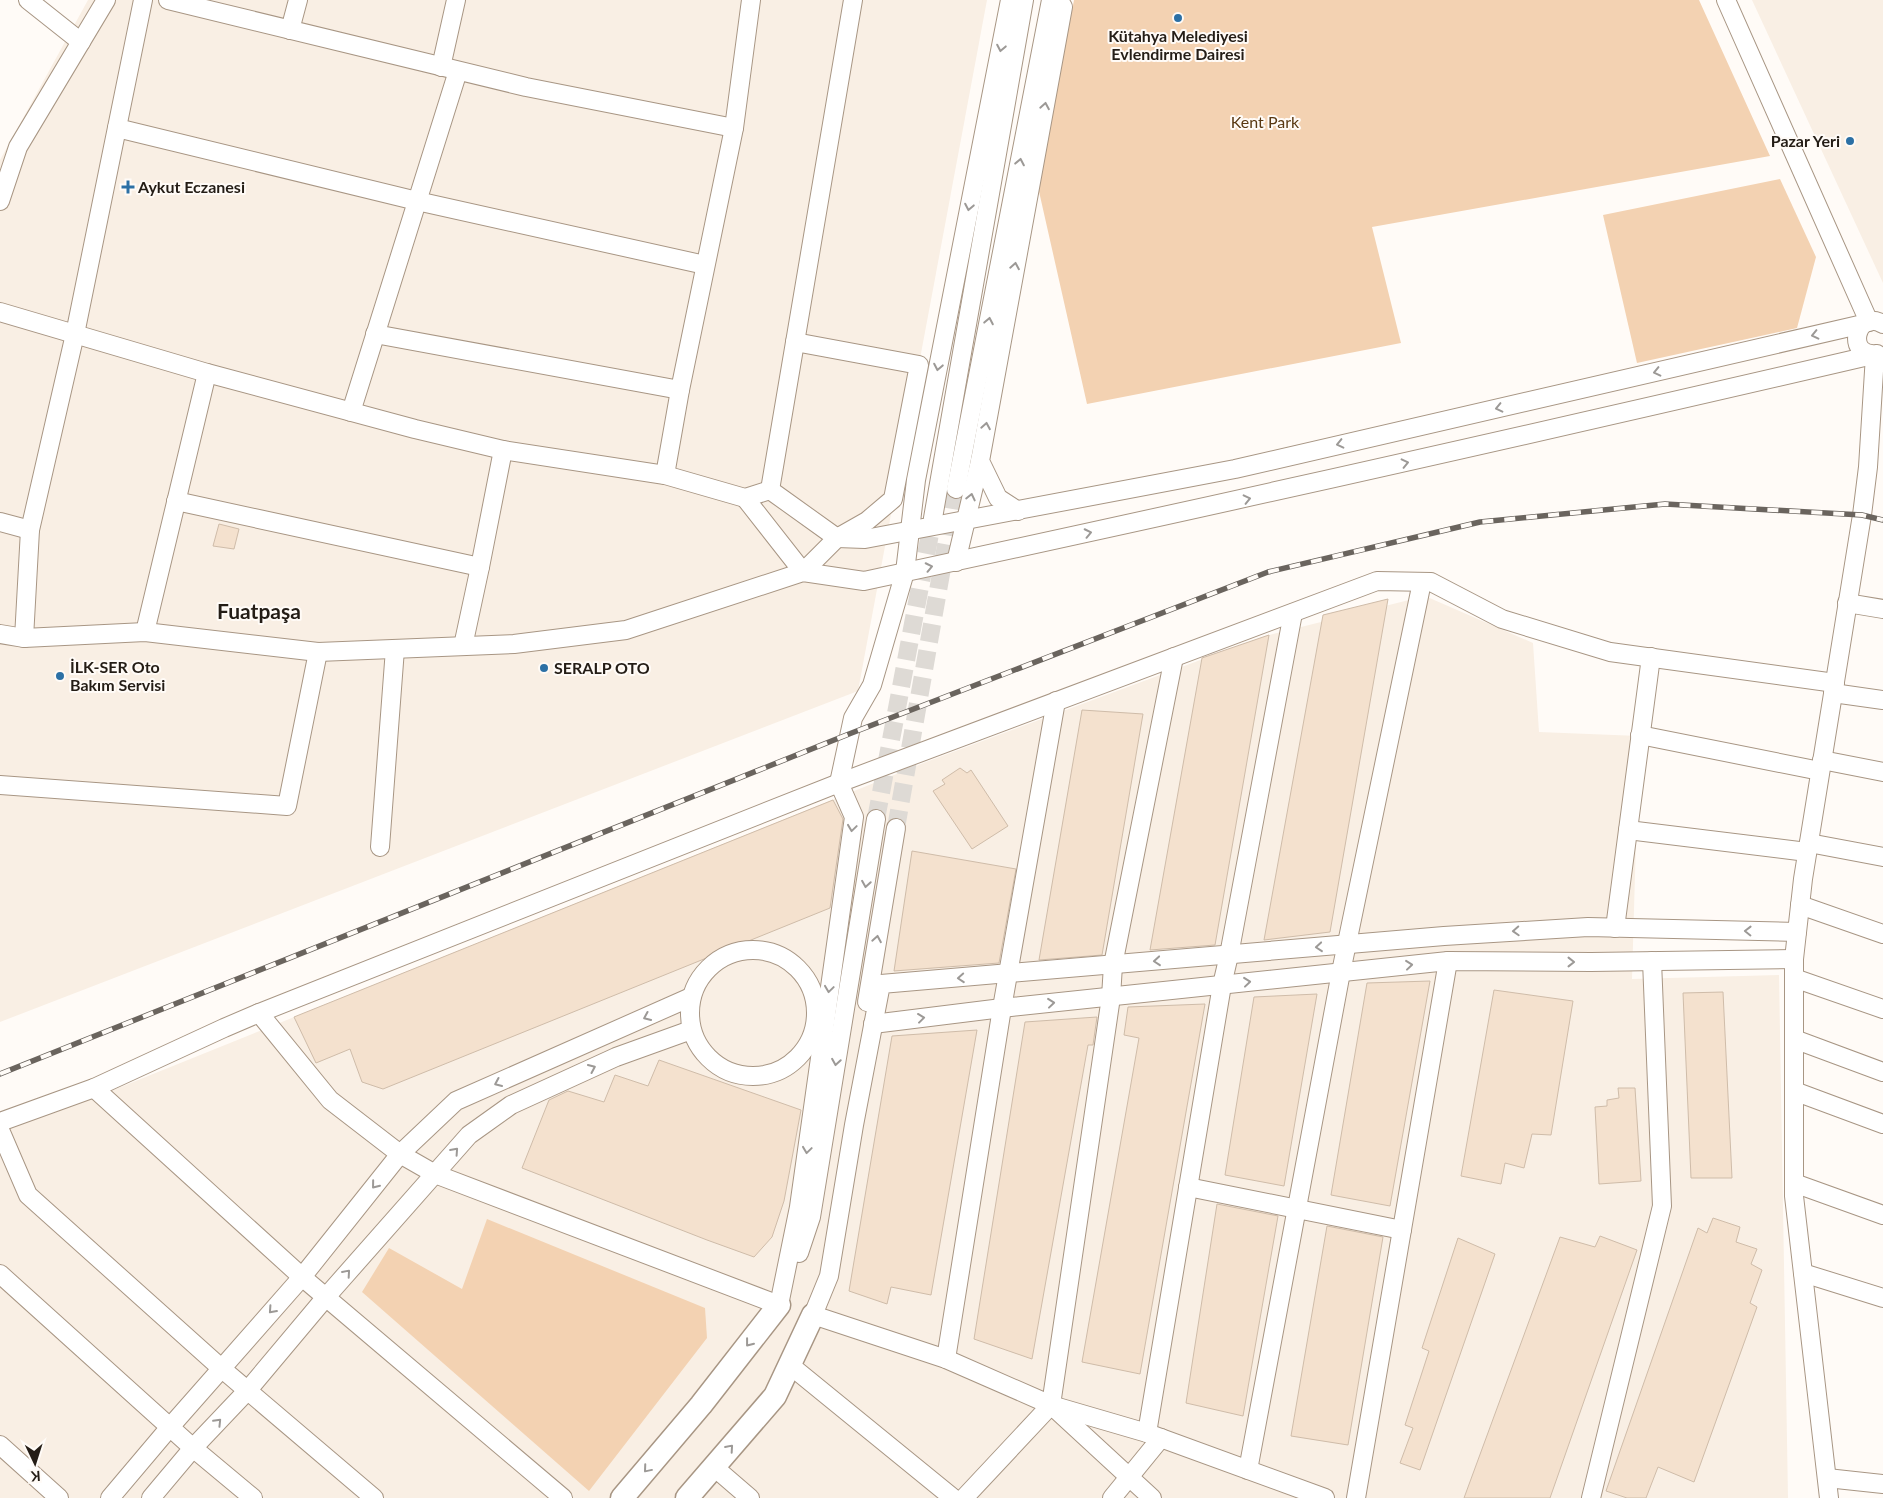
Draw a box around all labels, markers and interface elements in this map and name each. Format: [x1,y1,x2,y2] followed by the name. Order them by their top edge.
[1172,12,1184,24] marker: Kütahya Melediyesi Evlendirme Dairesi
[1108,26,1248,63] place label: Kütahya Melediyesi Evlendirme Dairesi
[996,43,1006,52] one-way arrow
[1039,102,1049,111] one-way arrow
[1231,112,1300,131] park label: Kent Park
[1771,131,1840,150] place label: Pazar Yeri
[1844,135,1856,147] marker: Pazar Yeri
[1014,157,1024,166] one-way arrow
[137,177,245,196] place label: Aykut Eczanesi
[122,181,134,193] marker: Aykut Eczanesi
[965,203,975,212] one-way arrow
[1010,262,1020,270] one-way arrow
[983,317,993,326] one-way arrow
[1811,329,1820,340] one-way arrow
[934,362,944,371] one-way arrow
[1653,366,1662,377] one-way arrow
[1494,402,1503,413] one-way arrow
[980,421,991,430] one-way arrow
[1336,438,1345,449] one-way arrow
[1401,458,1410,469] one-way arrow
[965,492,976,501] one-way arrow
[1242,494,1251,505] one-way arrow
[1084,528,1092,539] one-way arrow
[925,562,934,573] one-way arrow
[217,598,301,623] district label: Fuatpaşa
[70,657,165,694] place label: İLK-SER Oto Bakım Servisi
[554,658,650,677] place label: SERALP OTO
[538,662,550,674] marker: SERALP OTO
[54,670,66,682] marker: İLK-SER Oto Bakım Servisi
[847,825,858,833] one-way arrow
[861,880,871,888] one-way arrow
[1511,926,1519,937] one-way arrow
[1744,926,1752,936] one-way arrow
[872,935,882,944] one-way arrow
[1314,941,1322,952] one-way arrow
[1153,955,1161,966] one-way arrow
[1568,957,1575,967] one-way arrow
[1405,960,1413,971] one-way arrow
[956,972,964,983] one-way arrow
[1243,977,1251,988] one-way arrow
[825,985,835,994] one-way arrow
[1047,998,1055,1009] one-way arrow
[643,1011,652,1022] one-way arrow
[918,1013,926,1024] one-way arrow
[832,1057,842,1066] one-way arrow
[587,1064,596,1074] one-way arrow
[494,1076,503,1087] one-way arrow
[802,1146,813,1154] one-way arrow
[449,1148,458,1157] one-way arrow
[373,1179,381,1188] one-way arrow
[342,1270,351,1279] one-way arrow
[269,1305,278,1314] one-way arrow
[747,1337,755,1346] one-way arrow
[212,1419,221,1428] one-way arrow
[10,1438,60,1488] north arrow
[725,1445,733,1454] one-way arrow
[644,1463,652,1472] one-way arrow
[30,1468,41,1485] text: K

